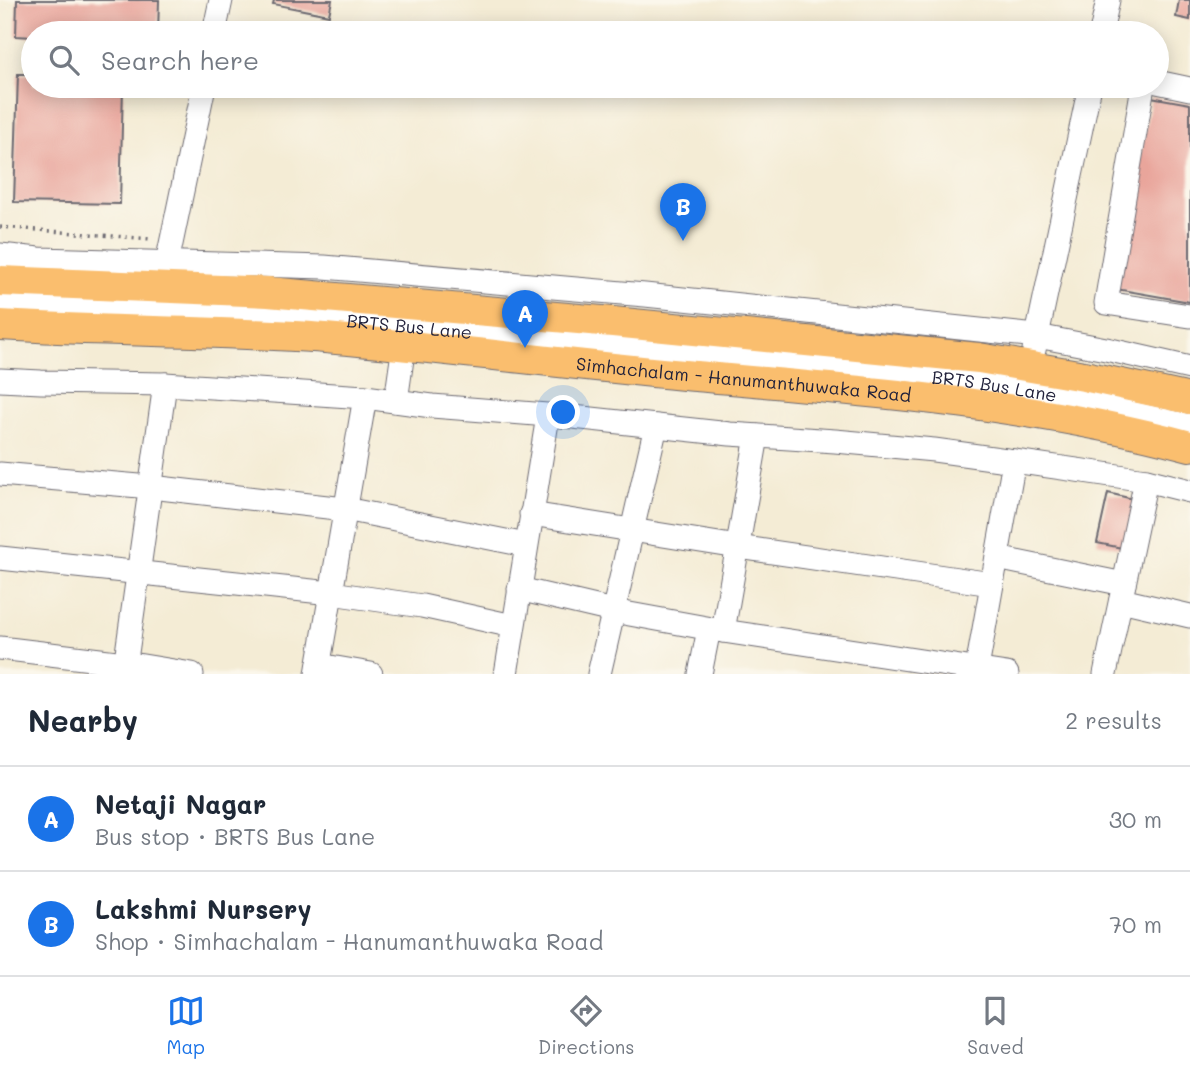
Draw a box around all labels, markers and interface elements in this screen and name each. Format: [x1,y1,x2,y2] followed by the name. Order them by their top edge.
[21,21,1169,98] search box
[45,41,83,79] icon: search
[101,43,259,77] text: Search here
[660,183,706,241] pin: B
[502,290,548,348] pin: A
[346,308,473,344] street label: BRTS Bus Lane
[575,351,913,407] street label: Simhachalam - Hanumanthuwaka Road
[931,365,1059,407] street label: BRTS Bus Lane
[546,395,580,429] your location
[28,700,138,740] text: Nearby
[1065,705,1162,735] text: 2 results
[95,787,266,821] text: Netaji Nagar
[43,804,59,834] text: A
[1109,804,1162,834] text: 30 m
[95,821,375,851] text: Bus stop · BRTS Bus Lane
[95,892,311,926] text: Lakshmi Nursery
[43,909,59,939] text: B
[1109,909,1162,939] text: 70 m
[95,926,603,956] text: Shop · Simhachalam - Hanumanthuwaka Road
[166,992,205,1059] tab: Map
[538,992,634,1059] tab: Directions
[967,992,1024,1059] tab: Saved

